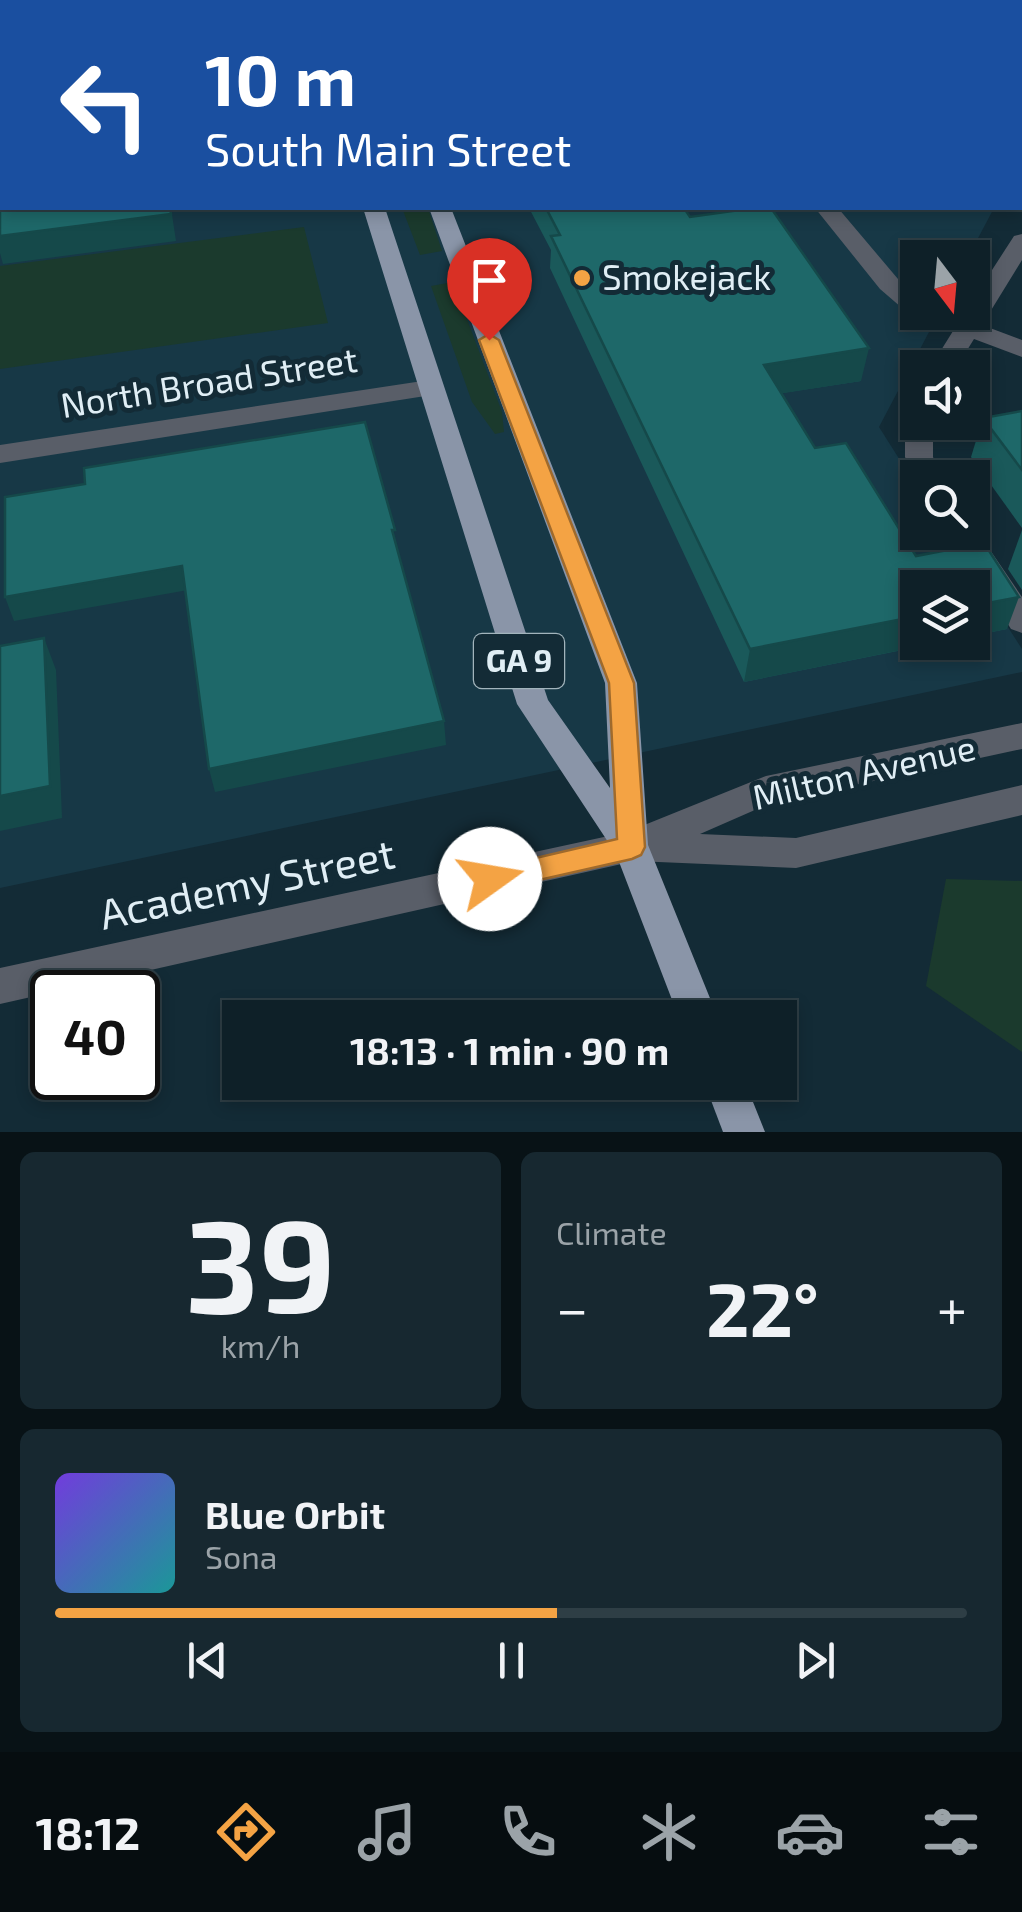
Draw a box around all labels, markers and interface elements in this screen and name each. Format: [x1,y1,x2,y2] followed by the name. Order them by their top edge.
[205,36,356,120] text: 10 m
[40,40,170,170] icon: left
[205,121,571,175] text: South Main Street
[447,238,532,341] pin
[900,240,990,330] north arrow
[900,240,990,660] map controls
[462,253,517,308] icon: arrive
[602,255,771,297] place label: Smokejack
[571,267,593,289] marker: Smokejack
[57,337,360,425] street label: North Broad Street
[900,350,990,440] button: sound
[900,460,990,550] button: search
[900,570,990,660] button: layers
[474,634,564,688] road number: GA 9
[748,725,979,817] street label: Milton Avenue
[94,826,399,938] street label: Academy Street
[438,827,542,931] position arrow
[30,970,160,1100] speed limit sign: 40
[350,1027,669,1073] text: 18:13 · 1 min · 90 m
[185,1183,336,1339] text: 39
[556,1213,667,1251] text: Climate
[706,1262,819,1352] text: 22°
[556,1274,588,1340] text: −
[937,1274,967,1340] text: +
[221,1326,300,1364] text: km/h
[205,1491,385,1537] text: Blue Orbit
[205,1537,277,1575] text: Sona
[180,1633,235,1688] icon: previous
[484,1633,539,1688] icon: pause
[788,1633,843,1688] icon: next
[211,1797,281,1867] icon: directions
[352,1797,422,1867] icon: music
[493,1797,563,1867] icon: phone
[634,1797,704,1867] icon: climate
[775,1797,845,1867] icon: car
[916,1797,986,1867] icon: filters
[36,1805,140,1859] text: 18:12

